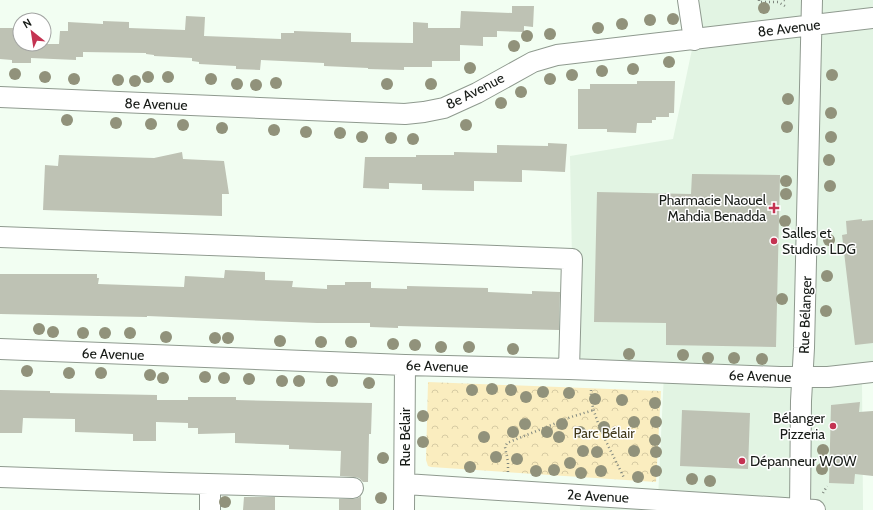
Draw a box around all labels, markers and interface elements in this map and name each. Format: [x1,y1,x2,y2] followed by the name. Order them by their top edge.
[12,12,52,52] north arrow
[20,15,34,31] text: N
[757,15,821,41] street label: 8e Avenue
[443,69,507,113] street label: 8e Avenue
[124,94,188,114] street label: 8e Avenue
[659,191,767,225] place label: Pharmacie Naouel Mahdia Benadda
[769,203,779,213] marker: Pharmacie Naouel Mahdia Benadda
[782,224,856,258] place label: Salles et Studios LDG
[769,236,779,246] marker: Salles et Studios LDG
[795,275,815,354] street label: Rue Bélanger
[81,344,145,364] street label: 6e Avenue
[405,356,469,376] street label: 6e Avenue
[728,366,792,386] street label: 6e Avenue
[396,407,414,466] street label: Rue Bélair
[773,409,826,443] place label: Bélanger Pizzeria
[828,421,838,431] marker: Bélanger Pizzeria
[573,424,635,442] park label: Parc Bélair
[750,452,857,470] place label: Dépanneur WOW
[737,456,747,466] marker: Dépanneur WOW
[567,485,629,507] street label: 2e Avenue

